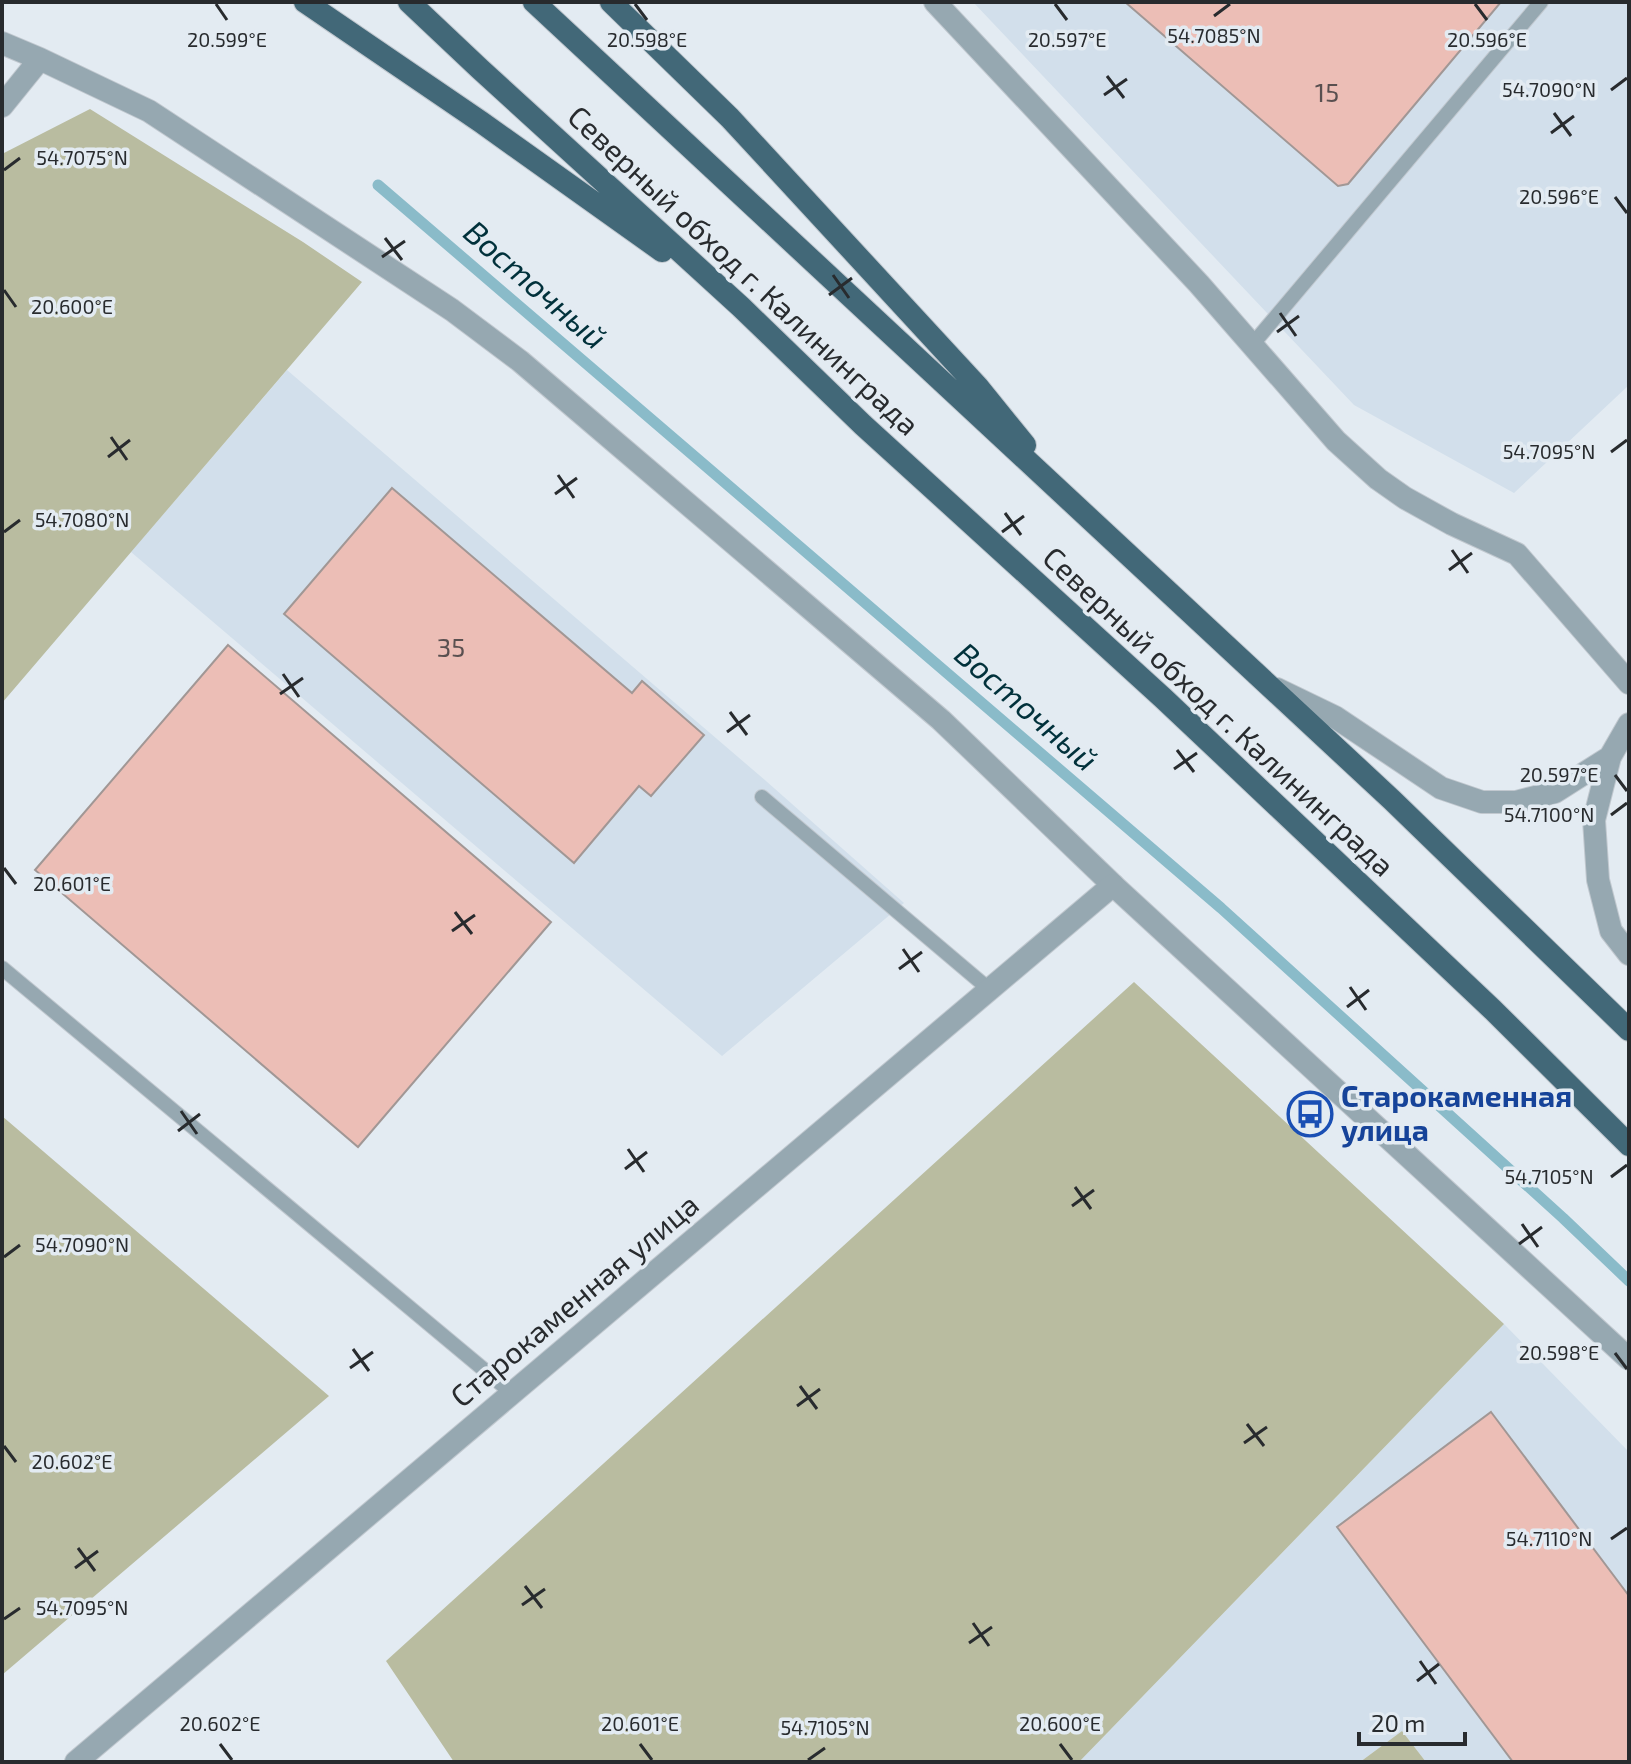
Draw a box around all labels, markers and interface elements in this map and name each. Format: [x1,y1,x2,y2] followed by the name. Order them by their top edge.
[1167,23,1261,47] text: 54.7085°N
[187,27,267,51] text: 20.599°E
[607,27,687,51] text: 20.598°E
[1028,27,1106,51] text: 20.597°E
[1447,27,1527,51] text: 20.596°E
[1315,76,1339,107] house number: 15
[1502,77,1596,101] text: 54.7090°N
[561,97,927,442] street label: Северный обход г. Калининграда
[36,145,128,169] text: 54.7075°N
[1519,184,1599,208] text: 20.596°E
[457,211,615,356] water label: Восточный
[31,294,113,318] text: 20.600°E
[1503,439,1595,463] text: 54.7095°N
[35,507,129,531] text: 54.7080°N
[1036,538,1402,883] street label: Северный обход г. Калининграда
[437,631,465,662] house number: 35
[948,633,1106,778] water label: Восточный
[1520,762,1598,786] text: 20.597°E
[1504,802,1594,826] text: 54.7100°N
[33,871,111,895] text: 20.601°E
[1341,1077,1572,1148] place label: Старокаменная улица
[1286,1090,1334,1138] bus stop icon: Старокаменная улица
[1504,1164,1594,1188] text: 54.7105°N
[442,1185,706,1414] street label: Старокаменная улица
[35,1232,129,1256] text: 54.7090°N
[1519,1340,1599,1364] text: 20.598°E
[31,1449,113,1473] text: 20.602°E
[1506,1526,1592,1550] text: 54.7110°N
[36,1595,128,1619] text: 54.7095°N
[1359,1696,1465,1746] scale bar
[1371,1708,1425,1737] text: 20 m
[179,1711,261,1735] text: 20.602°E
[601,1711,679,1735] text: 20.601°E
[1019,1711,1101,1735] text: 20.600°E
[780,1715,870,1739] text: 54.7105°N

